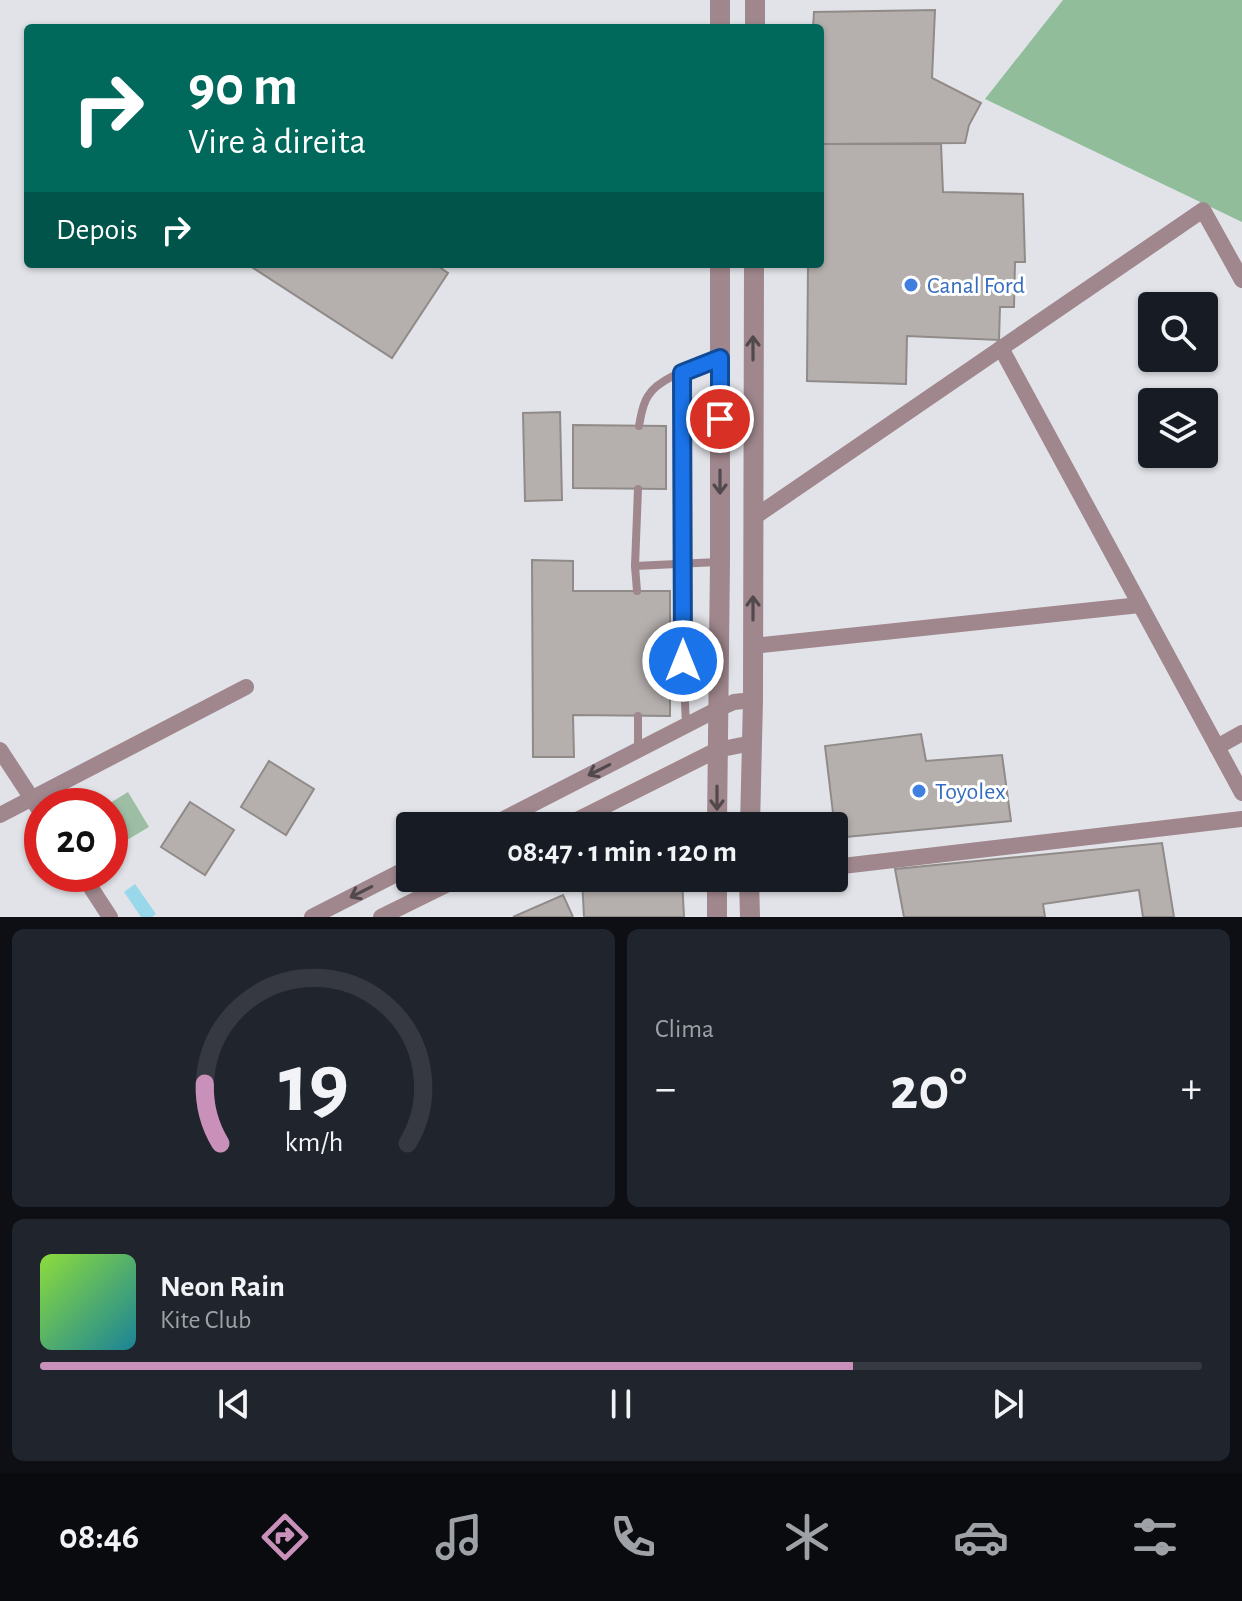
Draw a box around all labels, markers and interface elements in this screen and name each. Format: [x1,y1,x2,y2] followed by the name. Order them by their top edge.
[56,56,160,160] icon: right
[188,59,298,115] text: 90 m
[188,124,366,160] text: Vire à direita
[154,208,198,252] icon: right
[56,215,138,245] text: Depois
[927,274,1025,298] place label: Canal Ford
[902,276,920,294] marker: Canal Ford
[1138,292,1218,468] map controls
[1138,292,1218,372] button: search
[746,335,761,362] one-way arrow
[686,385,754,453] pin
[1138,388,1218,468] button: layers
[698,397,742,441] icon: arrive
[712,468,728,495] one-way arrow
[745,595,761,622] one-way arrow
[641,619,725,703] position arrow
[588,763,611,779] one-way arrow
[935,780,1006,804] place label: Toyolex
[910,782,928,800] marker: Toyolex
[709,784,725,811] one-way arrow
[24,788,128,892] speed limit sign: 20
[507,837,737,867] text: 08:47 · 1 min · 120 m
[350,885,374,900] one-way arrow
[655,1016,714,1042] text: Clima
[278,1043,349,1127] text: 19
[890,1060,967,1120] text: 20°
[655,1067,676,1111] text: −
[1181,1067,1202,1111] text: +
[284,1128,343,1157] text: km/h
[160,1272,285,1302] text: Neon Rain
[160,1307,251,1333] text: Kite Club
[212,1382,256,1426] icon: previous
[599,1382,643,1426] icon: pause
[986,1382,1030,1426] icon: next
[257,1509,313,1565] icon: directions
[431,1509,487,1565] icon: music
[605,1509,661,1565] icon: phone
[779,1509,835,1565] icon: climate
[953,1509,1009,1565] icon: car
[1127,1509,1183,1565] icon: filters
[59,1519,139,1555] text: 08:46

